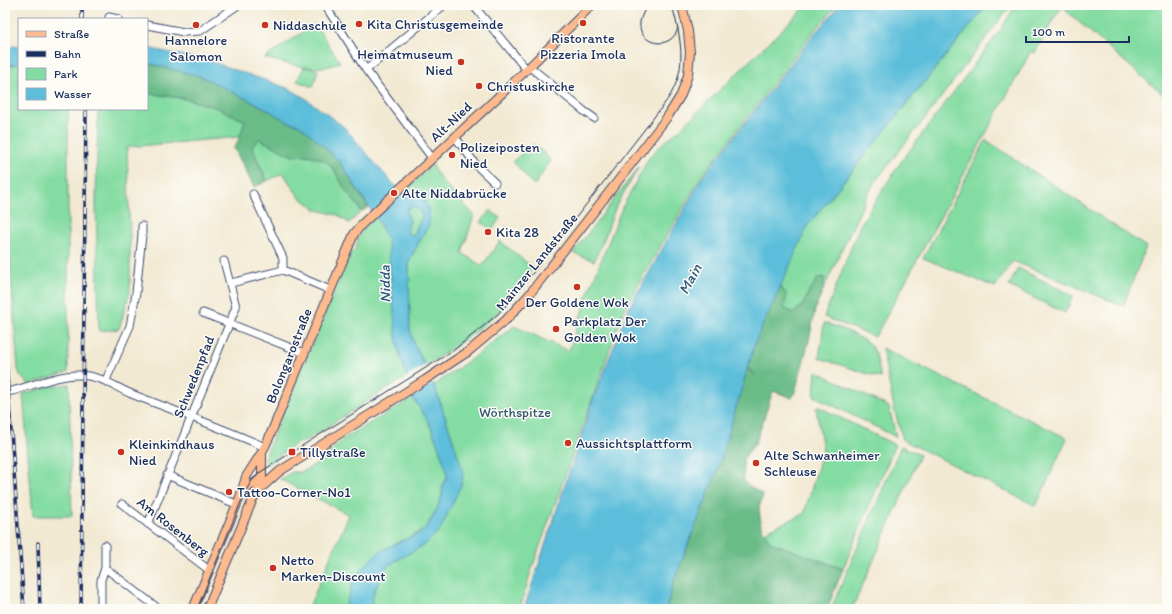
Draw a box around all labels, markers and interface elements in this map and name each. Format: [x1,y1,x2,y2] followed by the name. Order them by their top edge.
[367,16,504,33] place label: Kita Christusgemeinde
[273,17,347,34] place label: Niddaschule
[18,18,148,110] legend
[578,18,588,28] marker: Ristorante Pizzeria Imola
[1026,18,1129,44] scale bar
[354,19,364,29] marker: Kita Christusgemeinde
[191,20,201,30] marker: Hannelore Salomon
[260,20,270,30] marker: Niddaschule
[1032,25,1065,39] text: 100 m
[54,27,89,41] text: Straße
[540,30,627,63] place label: Ristorante Pizzeria Imola
[165,32,227,65] place label: Hannelore Salomon
[357,46,454,79] place label: Heimatmuseum Nied
[54,47,81,61] text: Bahn
[456,57,466,67] marker: Heimatmuseum Nied
[54,67,78,81] text: Park
[487,78,575,95] place label: Christuskirche
[474,81,484,91] marker: Christuskirche
[54,87,91,101] text: Wasser
[427,98,476,146] street label: Alt-Nied
[460,139,540,172] place label: Polizeiposten Nied
[447,150,457,160] marker: Polizeiposten Nied
[402,185,507,202] place label: Alte Niddabrücke
[389,188,399,198] marker: Alte Niddabrücke
[492,210,582,314] street label: Mainzer Landstraße
[496,224,539,241] place label: Kita 28
[483,227,493,237] marker: Kita 28
[674,260,706,297] water label: Main
[376,264,394,303] water label: Nidda
[572,282,582,292] marker: Der Goldene Wok
[525,294,629,311] place label: Der Goldene Wok
[262,306,316,406] street label: Bolongarostraße
[564,313,647,346] place label: Parkplatz Der Golden Wok
[551,324,561,334] marker: Parkplatz Der Golden Wok
[170,333,218,421] street label: Schwedenpfad
[479,404,551,421] park label: Wörthspitze
[576,435,693,452] place label: Aussichtsplattform
[129,436,214,469] place label: Kleinkindhaus Nied
[563,438,573,448] marker: Aussichtsplattform
[300,444,366,461] place label: Tillystraße
[116,447,126,457] marker: Kleinkindhaus Nied
[287,447,297,457] marker: Tillystraße
[764,447,880,480] place label: Alte Schwanheimer Schleuse
[751,458,761,468] marker: Alte Schwanheimer Schleuse
[237,484,351,501] place label: Tattoo-Corner-No1
[224,487,234,497] marker: Tattoo-Corner-No1
[134,494,213,561] street label: Am Rosenberg
[281,552,386,585] place label: Netto Marken-Discount
[268,563,278,573] marker: Netto Marken-Discount

